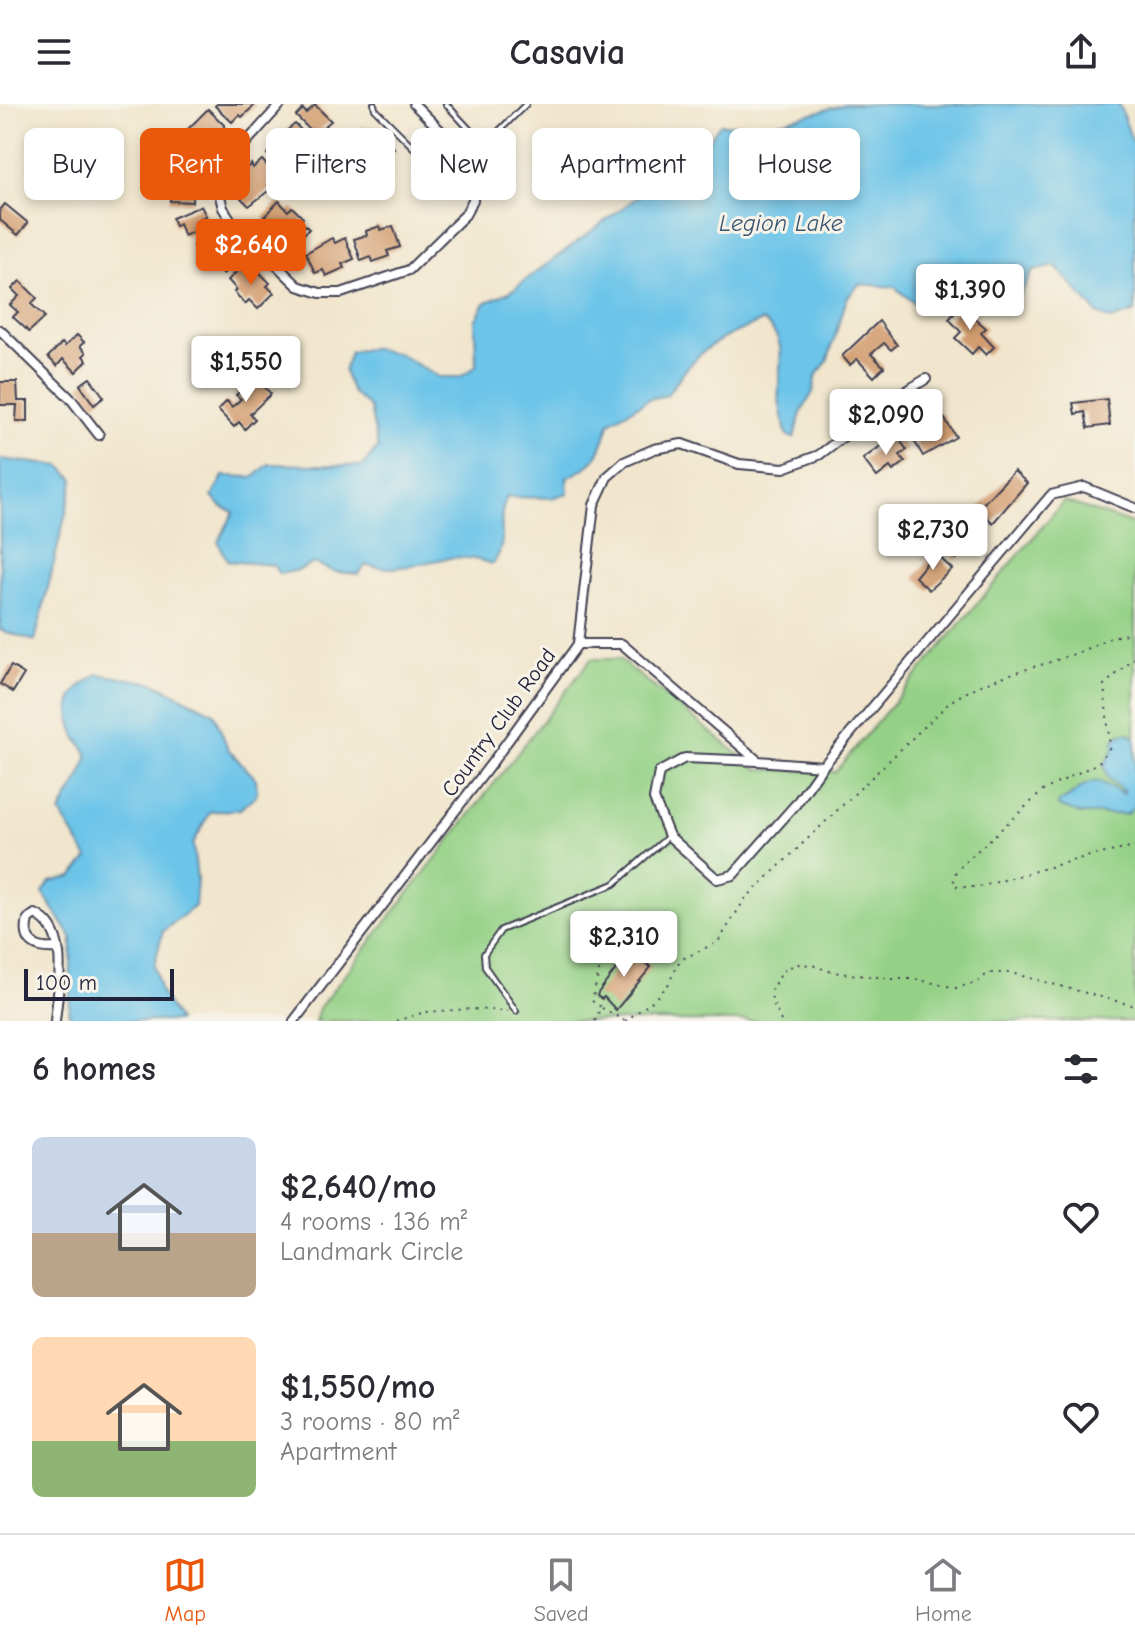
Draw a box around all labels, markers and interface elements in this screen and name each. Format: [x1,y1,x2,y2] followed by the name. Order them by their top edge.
[32,30,76,74] icon: menu
[1059,30,1103,74] icon: share
[510,32,625,73] text: Casavia
[24,128,124,200] chip: Buy
[140,128,250,200] chip: Rent
[266,128,395,200] chip: Filters
[411,128,516,200] chip: New
[532,128,713,200] chip: Apartment
[729,128,860,200] chip: House
[719,209,843,237] water label: Legion Lake
[186,219,316,287] pin: $2,640
[214,230,288,260] text: $2,640
[905,264,1035,332] pin: $1,390
[934,275,1006,305] text: $1,390
[181,336,311,404] pin: $1,550
[209,347,283,377] text: $1,550
[821,389,951,457] pin: $2,090
[848,400,924,430] text: $2,090
[868,504,998,572] pin: $2,730
[897,515,969,545] text: $2,730
[436,643,561,802] street label: Country Club Road
[559,911,689,979] pin: $2,310
[588,922,660,952] text: $2,310
[24,965,174,1001] scale bar
[36,970,97,996] text: 100 m
[1059,1047,1103,1091] icon: filters
[32,1049,156,1089] text: 6 homes
[280,1167,437,1207] text: $2,640/mo
[96,1169,192,1265] icon: home
[1059,1195,1103,1239] icon: heart
[280,1207,467,1237] text: 4 rooms · 136 m²
[280,1237,463,1267] text: Landmark Circle
[280,1367,435,1407] text: $1,550/mo
[96,1369,192,1465] icon: home
[1059,1395,1103,1439] icon: heart
[280,1407,459,1437] text: 3 rooms · 80 m²
[280,1437,396,1467] text: Apartment
[163,1553,207,1627] tab: Map
[534,1553,589,1627] tab: Saved
[915,1553,972,1627] tab: Home

